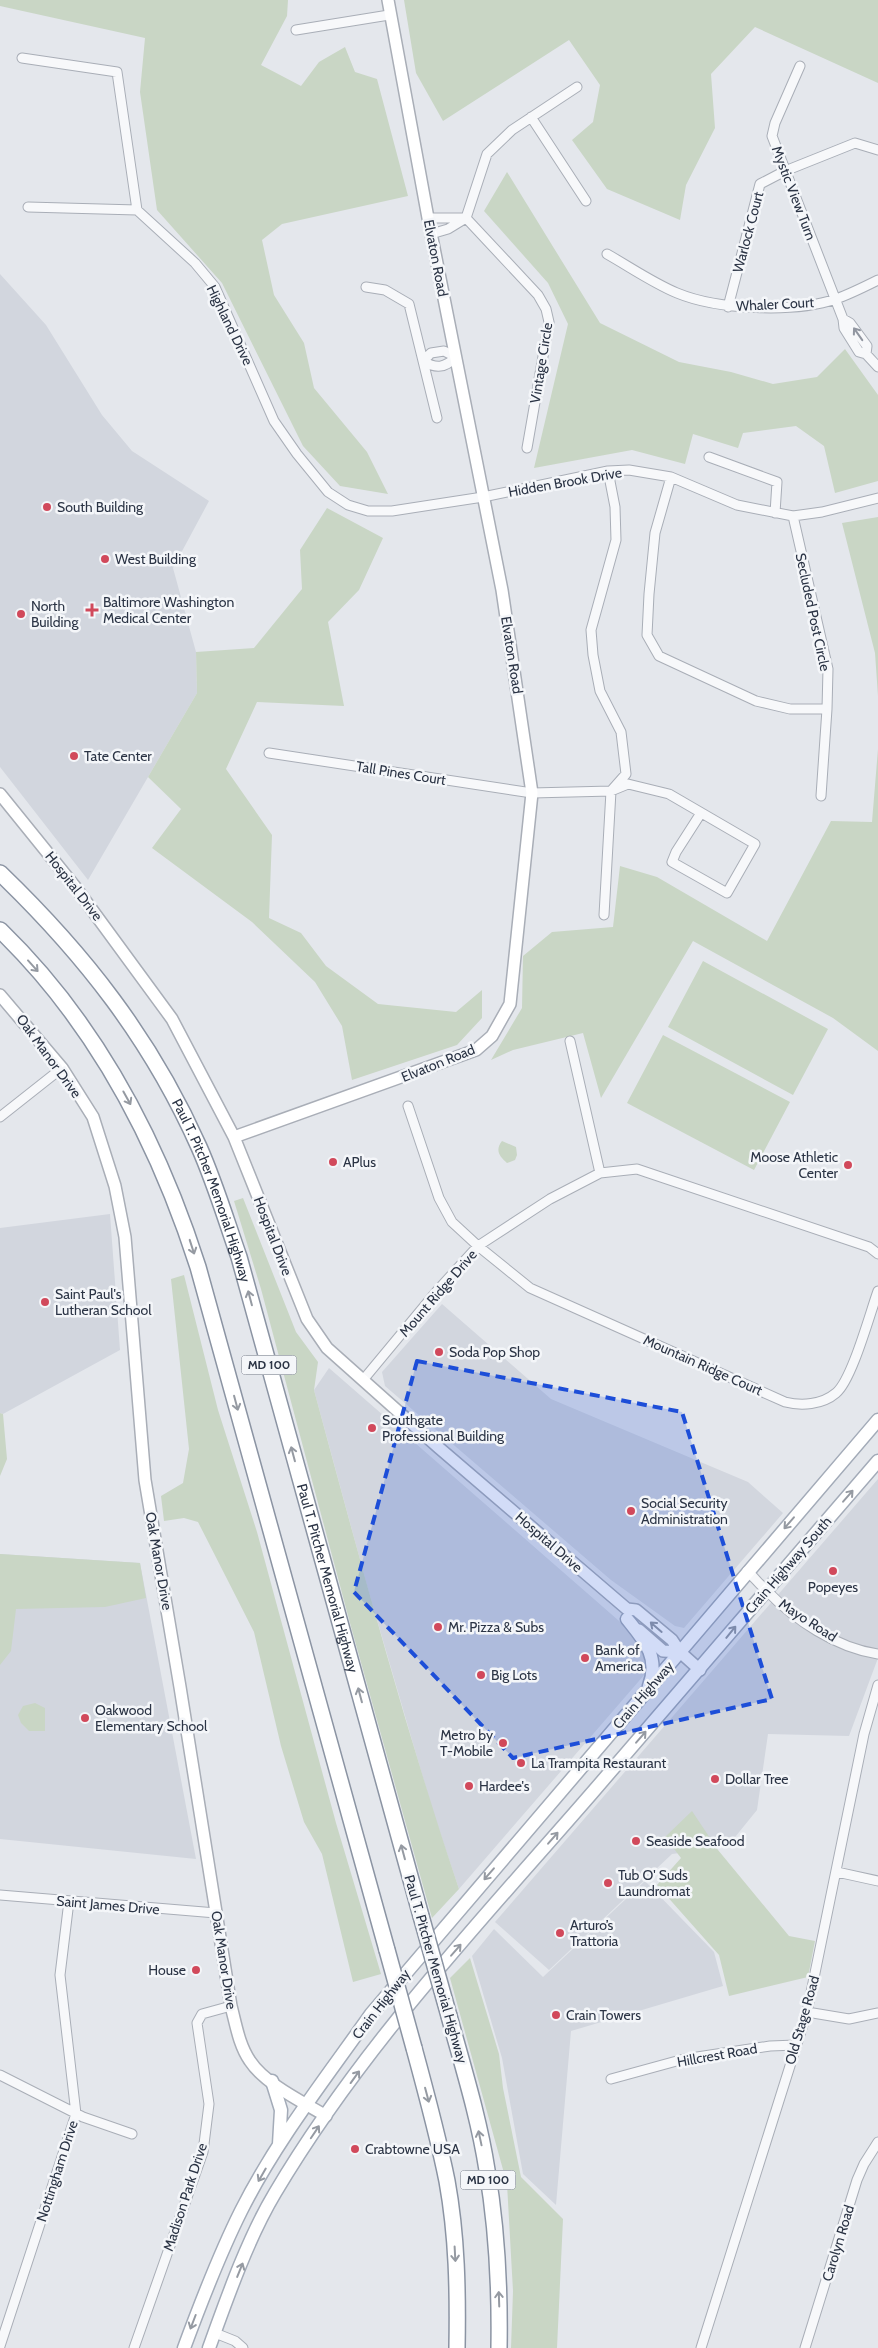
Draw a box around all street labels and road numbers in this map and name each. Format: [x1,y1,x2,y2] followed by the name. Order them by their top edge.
[768,143,820,243] street label: Mystic View Turn
[729,189,768,274] street label: Warlock Court
[420,218,452,298] street label: Elvaton Road
[203,282,257,368] street label: Highland Drive
[736,293,815,315] street label: Whaler Court
[526,321,556,405] street label: Vintage Circle
[507,463,623,501] street label: Hidden Brook Drive
[792,551,834,673] street label: Secluded Post Circle
[497,615,527,695] street label: Elvaton Road
[355,757,447,789] street label: Tall Pines Court
[41,848,107,924] street label: Hospital Drive
[13,1011,85,1101] street label: Oak Manor Drive
[398,1040,478,1086] street label: Elvaton Road
[168,1096,255,1284] street label: Paul T. Pitcher Memorial Highway
[250,1194,296,1278] street label: Hospital Drive
[395,1246,481,1340] street label: Mount Ridge Drive
[641,1331,766,1399] street label: Mountain Ridge Court
[242,1356,296,1374] road number: MD 100
[293,1481,362,1675] street label: Paul T. Pitcher Memorial Highway
[512,1508,586,1576] street label: Hospital Drive
[142,1511,176,1611] street label: Oak Manor Drive
[741,1513,835,1617] street label: Crain Highway South
[775,1595,841,1645] street label: Mayo Road
[609,1657,677,1733] street label: Crain Highway
[400,1873,472,2065] street label: Paul T. Pitcher Memorial Highway
[56,1892,160,1918] street label: Saint James Drive
[207,1910,241,2010] street label: Oak Manor Drive
[348,1965,414,2043] street label: Crain Highway
[781,1973,823,2067] street label: Old Stage Road
[676,2039,758,2071] street label: Hillcrest Road
[32,2118,82,2224] street label: Nottingham Drive
[159,2140,211,2254] street label: Madison Park Drive
[460,2170,516,2190] road number: MD 100
[818,2203,858,2283] street label: Carolyn Road

